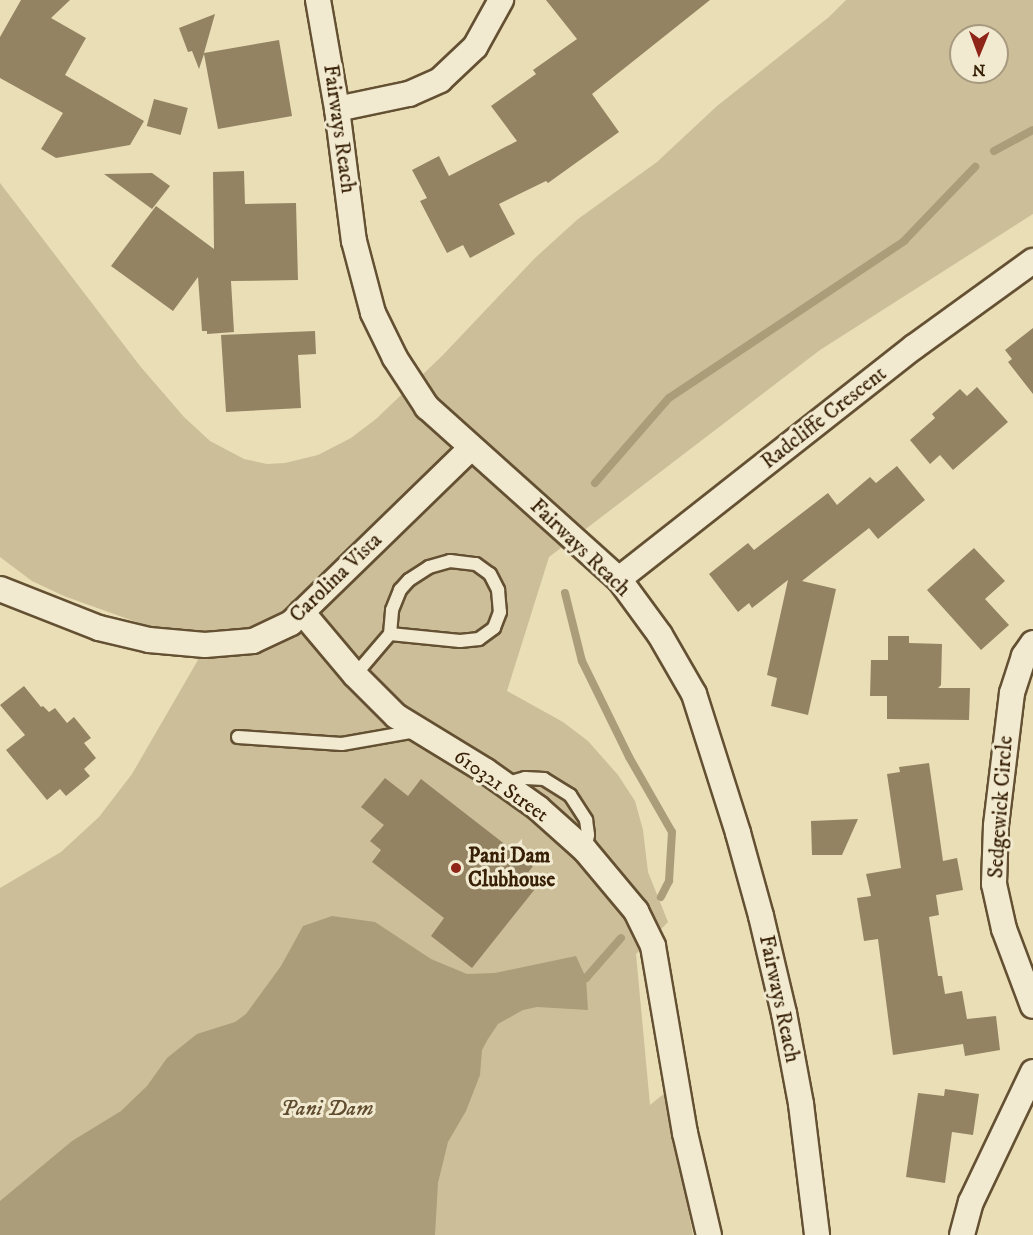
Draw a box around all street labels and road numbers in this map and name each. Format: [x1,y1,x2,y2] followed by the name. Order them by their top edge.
[317,63,361,195] street label: Fairways Reach
[756,361,892,475] street label: Radcliffe Crescent
[525,494,635,602] street label: Fairways Reach
[285,528,387,628] street label: Carolina Vista
[983,735,1019,879] street label: Sedgewick Circle
[449,744,553,828] street label: 610321 Street
[753,933,805,1065] street label: Fairways Reach

